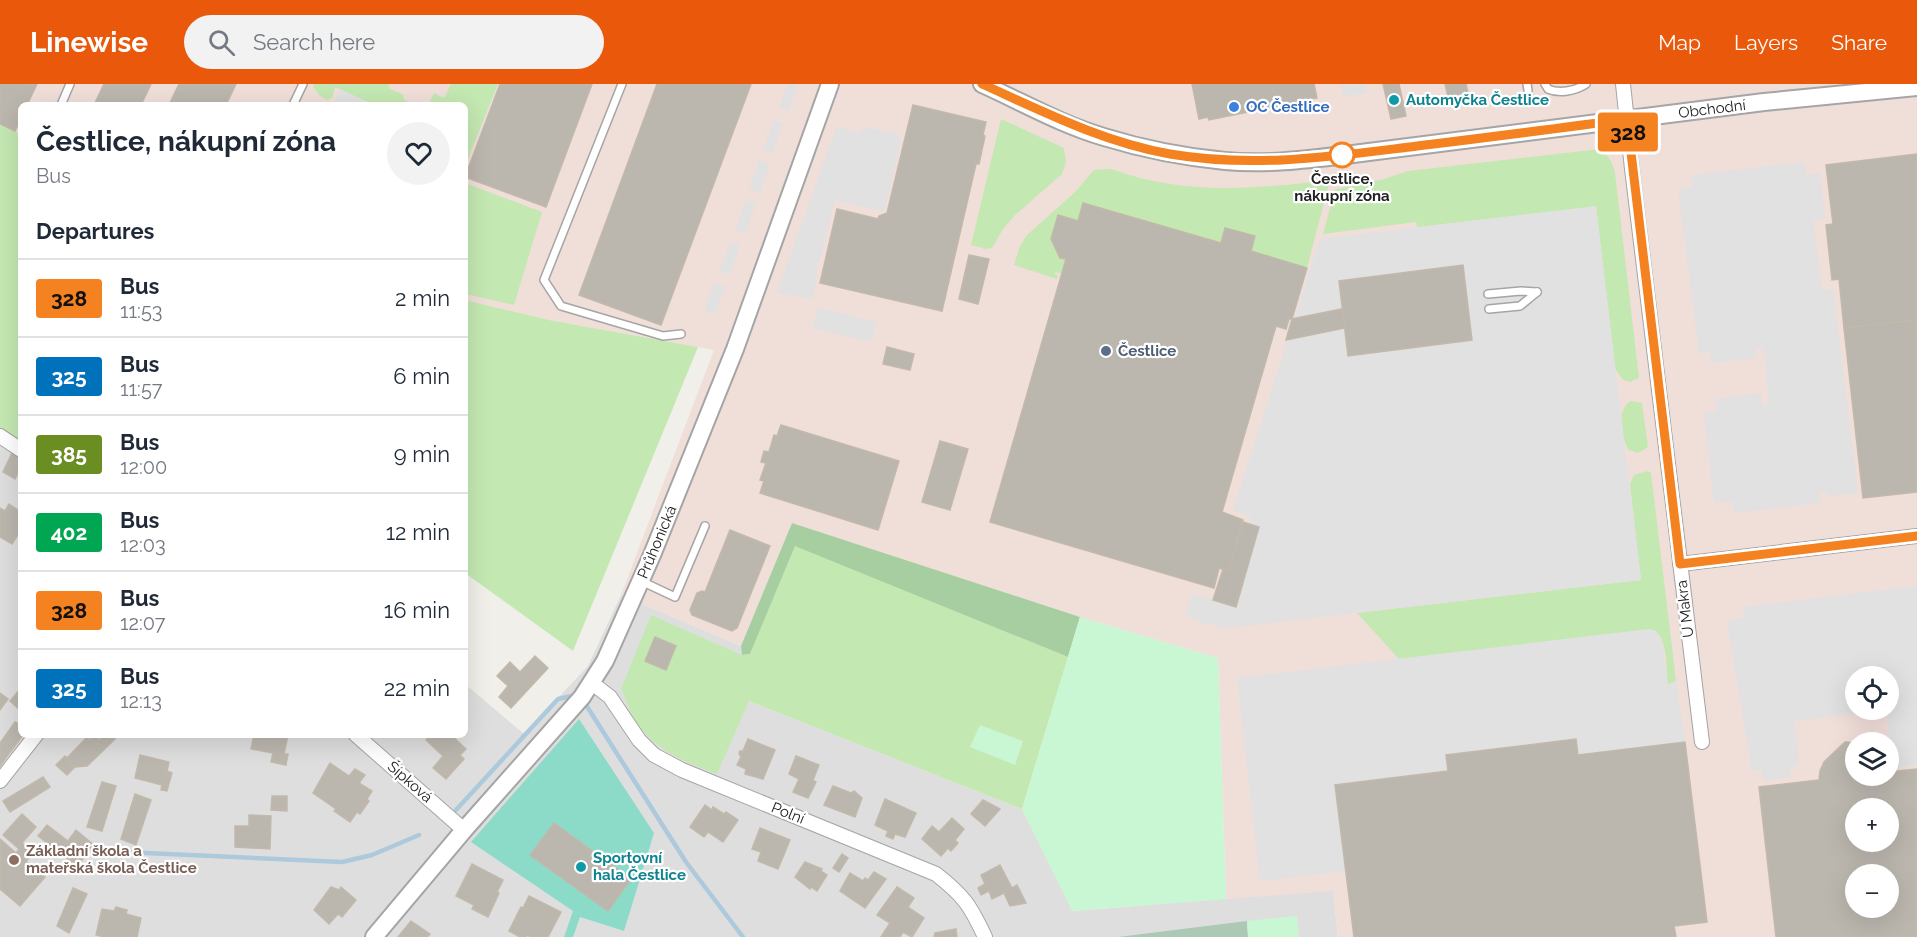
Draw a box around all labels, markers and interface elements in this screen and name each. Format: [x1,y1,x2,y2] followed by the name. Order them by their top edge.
[184,15,604,69] search box
[30,26,148,59] text: Linewise
[205,26,238,59] icon: search
[253,29,375,55] text: Search here
[1658,30,1701,55] text: Map
[1734,30,1798,55] text: Layers
[1831,30,1887,55] text: Share
[1406,91,1549,109] place label: Automyčka Čestlice
[1387,93,1401,107] marker: Automyčka Čestlice
[1677,96,1747,122] street label: Obchodní
[1246,98,1330,116] place label: OC Čestlice
[1227,100,1241,114] marker: OC Čestlice
[1594,112,1662,152] line badge: 328
[1610,120,1646,145] text: 328
[387,122,450,185] button: heart
[36,125,336,158] text: Čestlice, nákupní zóna
[1329,142,1355,168] marker: Čestlice, nákupní zóna
[36,164,71,188] text: Bus
[1294,170,1390,205] place label: Čestlice, nákupní zóna
[36,218,154,244] text: Departures
[120,273,159,299] text: Bus
[395,285,450,311] text: 2 min
[51,286,87,311] text: 328
[120,299,162,323] text: 11:53
[1118,342,1176,360] place label: Čestlice
[1099,344,1113,358] marker: Čestlice
[120,351,159,377] text: Bus
[393,363,450,389] text: 6 min
[51,364,87,389] text: 325
[120,377,162,401] text: 11:57
[120,429,159,455] text: Bus
[394,441,450,467] text: 9 min
[51,442,87,467] text: 385
[120,455,167,479] text: 12:00
[634,503,680,581] street label: Průhonická
[120,507,159,533] text: Bus
[386,519,450,545] text: 12 min
[51,520,87,545] text: 402
[120,533,166,557] text: 12:03
[1673,579,1697,639] street label: U Makra
[120,585,159,611] text: Bus
[384,597,450,623] text: 16 min
[51,598,87,623] text: 328
[120,611,166,635] text: 12:07
[120,663,159,689] text: Bus
[1845,666,1899,918] map controls
[1845,666,1899,720] button: locate
[384,675,450,701] text: 22 min
[51,676,87,701] text: 325
[120,689,162,713] text: 12:13
[1845,732,1899,786] button: layers
[384,757,437,806] street label: Šípková
[769,798,808,828] street label: Polní
[1845,798,1899,852] button: +
[26,842,197,877] place label: Základní škola a mateřská škola Čestlice
[593,849,686,884] place label: Sportovní hala Čestlice
[7,853,21,867] marker: Základní škola a mateřská škola Čestlice
[574,860,588,874] marker: Sportovní hala Čestlice
[1845,864,1899,918] button: −

